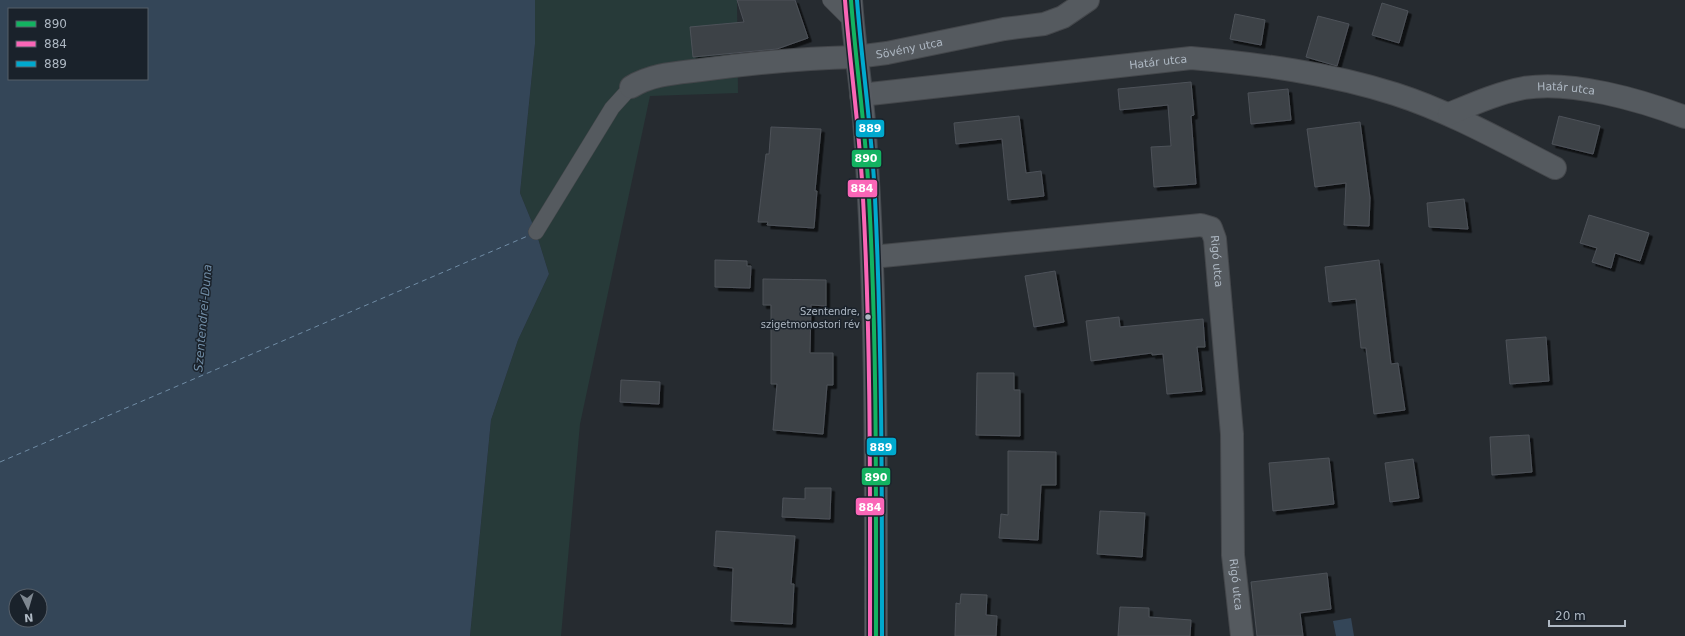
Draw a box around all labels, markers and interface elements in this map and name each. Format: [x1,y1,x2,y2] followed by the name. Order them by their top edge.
[8,8,148,80] legend
[44,17,67,31] text: 890
[875,35,944,61] street label: Sövény utca
[44,37,67,51] text: 884
[1128,52,1188,71] street label: Határ utca
[44,57,67,71] text: 889
[1537,80,1596,97] street label: Határ utca
[855,119,885,138] line badge: 889
[859,122,881,135] text: 889
[851,149,882,168] line badge: 890
[855,152,878,165] text: 890
[847,179,878,198] line badge: 884
[851,182,874,195] text: 884
[1208,235,1226,288] street label: Rigó utca
[191,264,215,372] water label: Szentendrei-Duna
[761,306,860,330] place label: Szentendre, szigetmonostori rév
[863,312,873,322] marker: Szentendre, szigetmonostori rév
[866,437,897,456] line badge: 889
[870,441,892,454] text: 889
[861,467,891,486] line badge: 890
[865,471,888,484] text: 890
[855,497,885,516] line badge: 884
[859,501,882,514] text: 884
[1227,558,1246,611] street label: Rigó utca
[8,588,48,628] north arrow
[1549,602,1625,628] scale bar
[1555,609,1586,623] text: 20 m
[24,611,34,624] text: N

